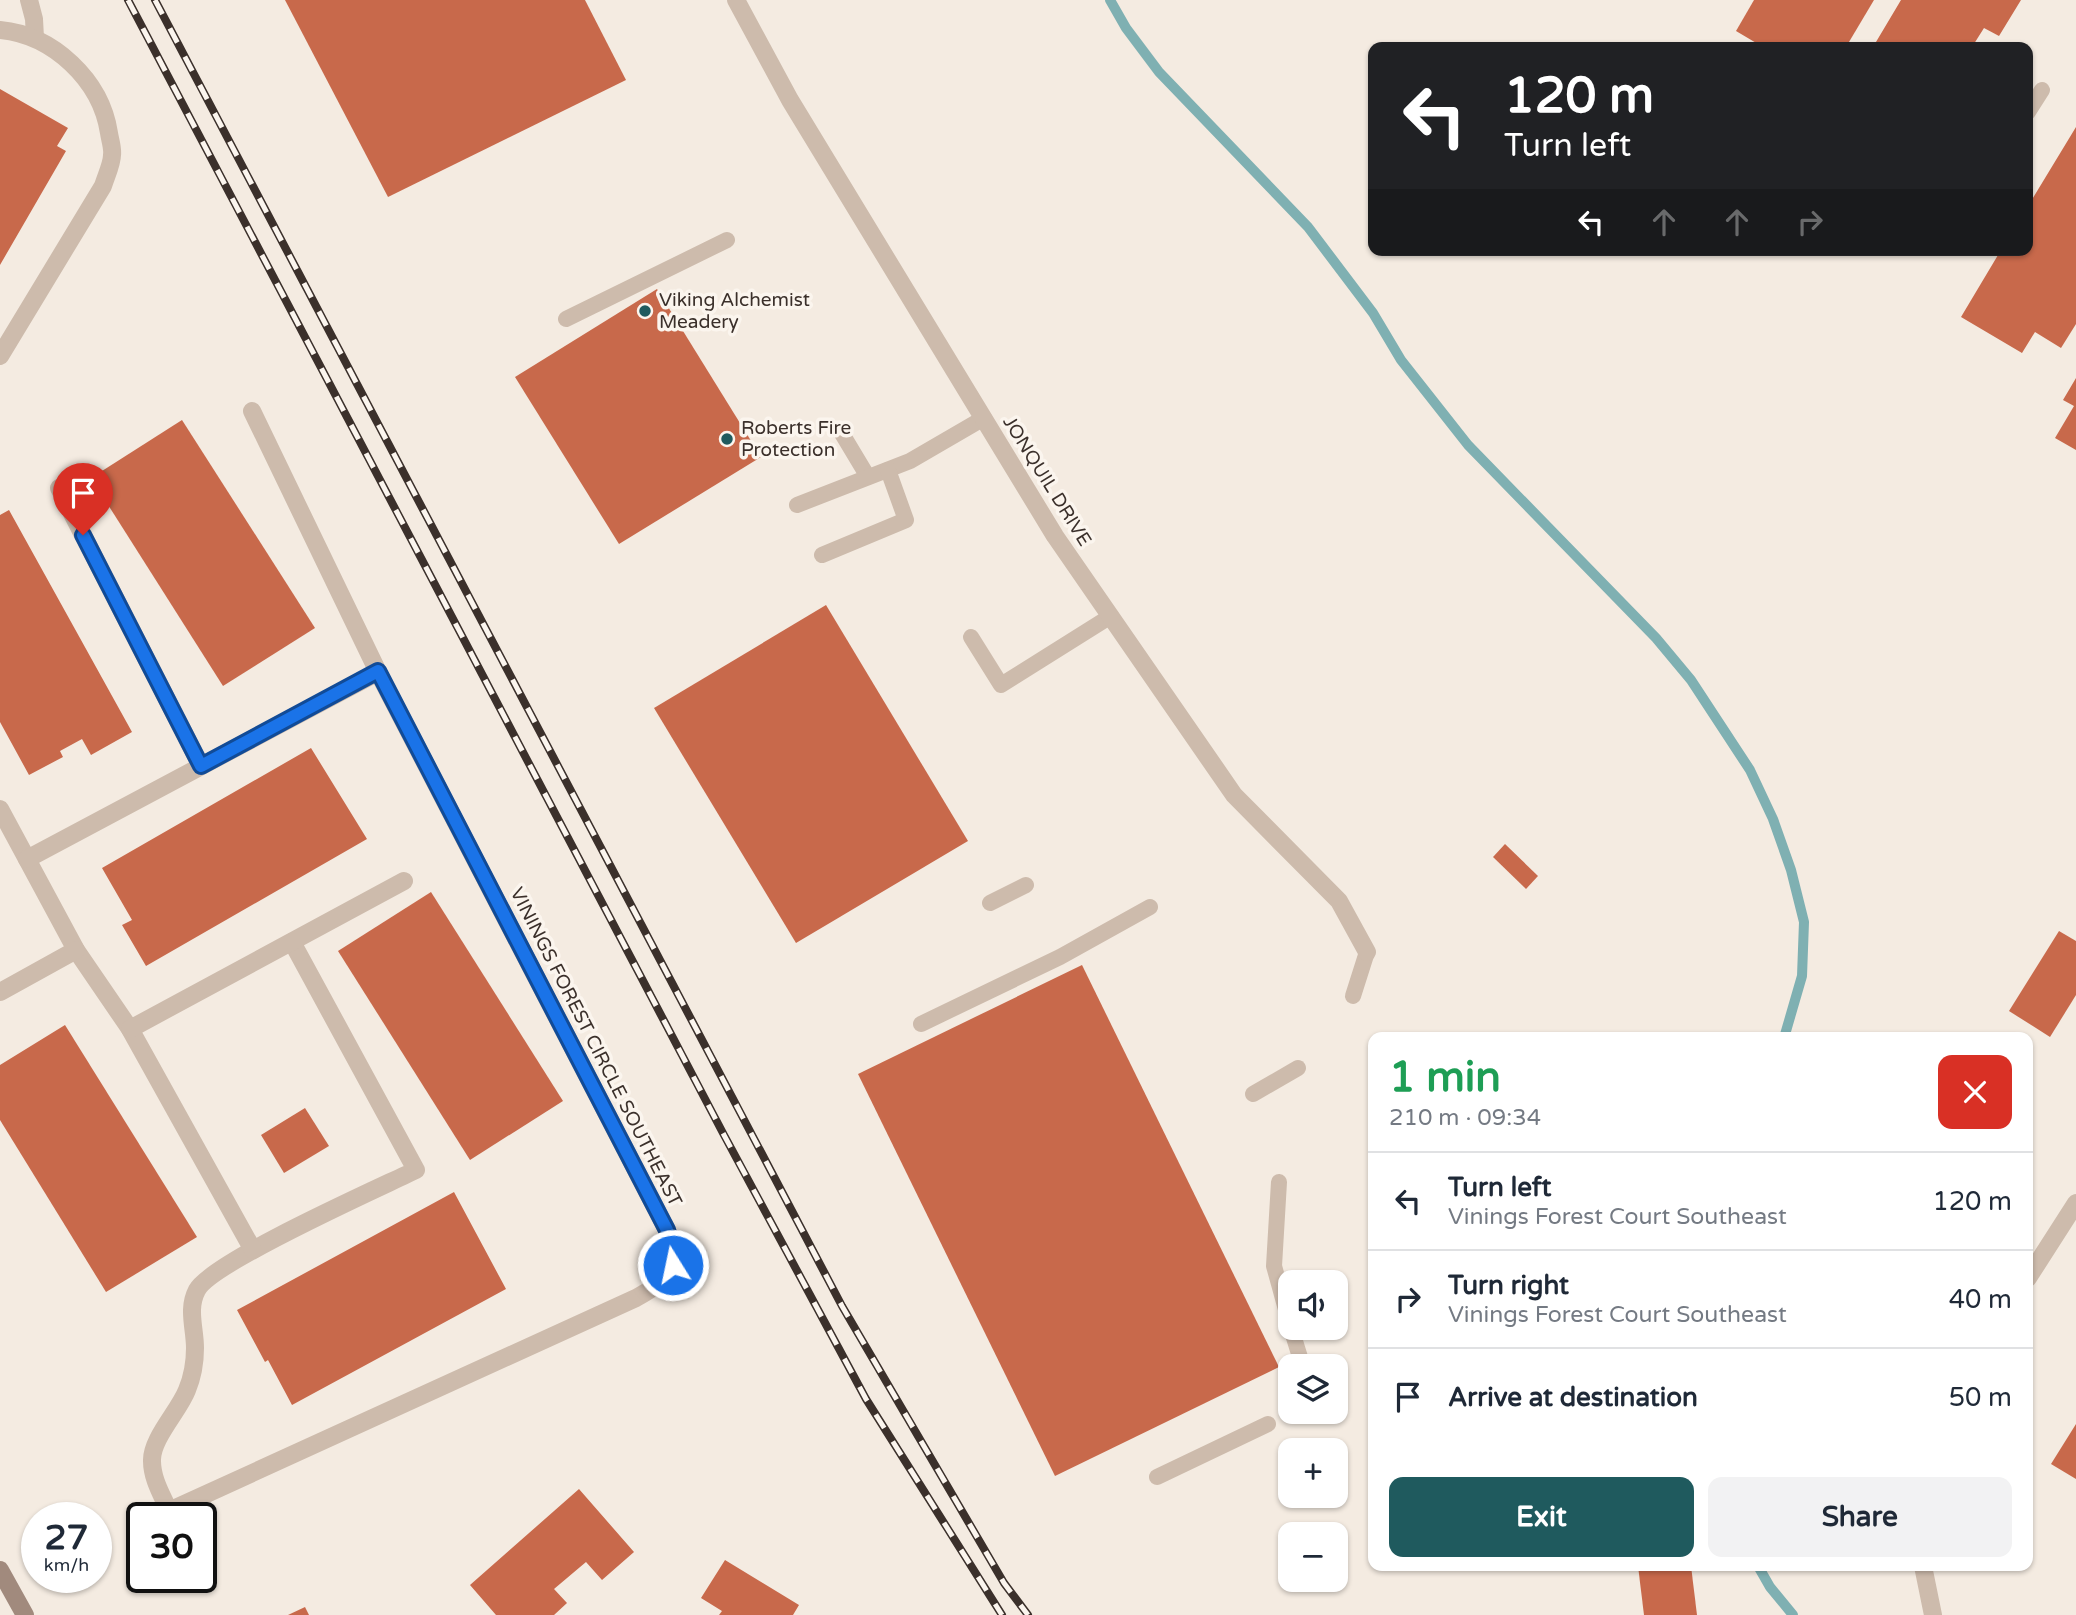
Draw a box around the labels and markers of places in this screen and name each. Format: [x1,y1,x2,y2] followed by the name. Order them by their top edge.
[659,289,810,333] place label: Viking Alchemist Meadery
[637,303,653,319] marker: Viking Alchemist Meadery
[741,417,851,461] place label: Roberts Fire Protection
[719,431,735,447] marker: Roberts Fire Protection
[53,463,113,535] pin

